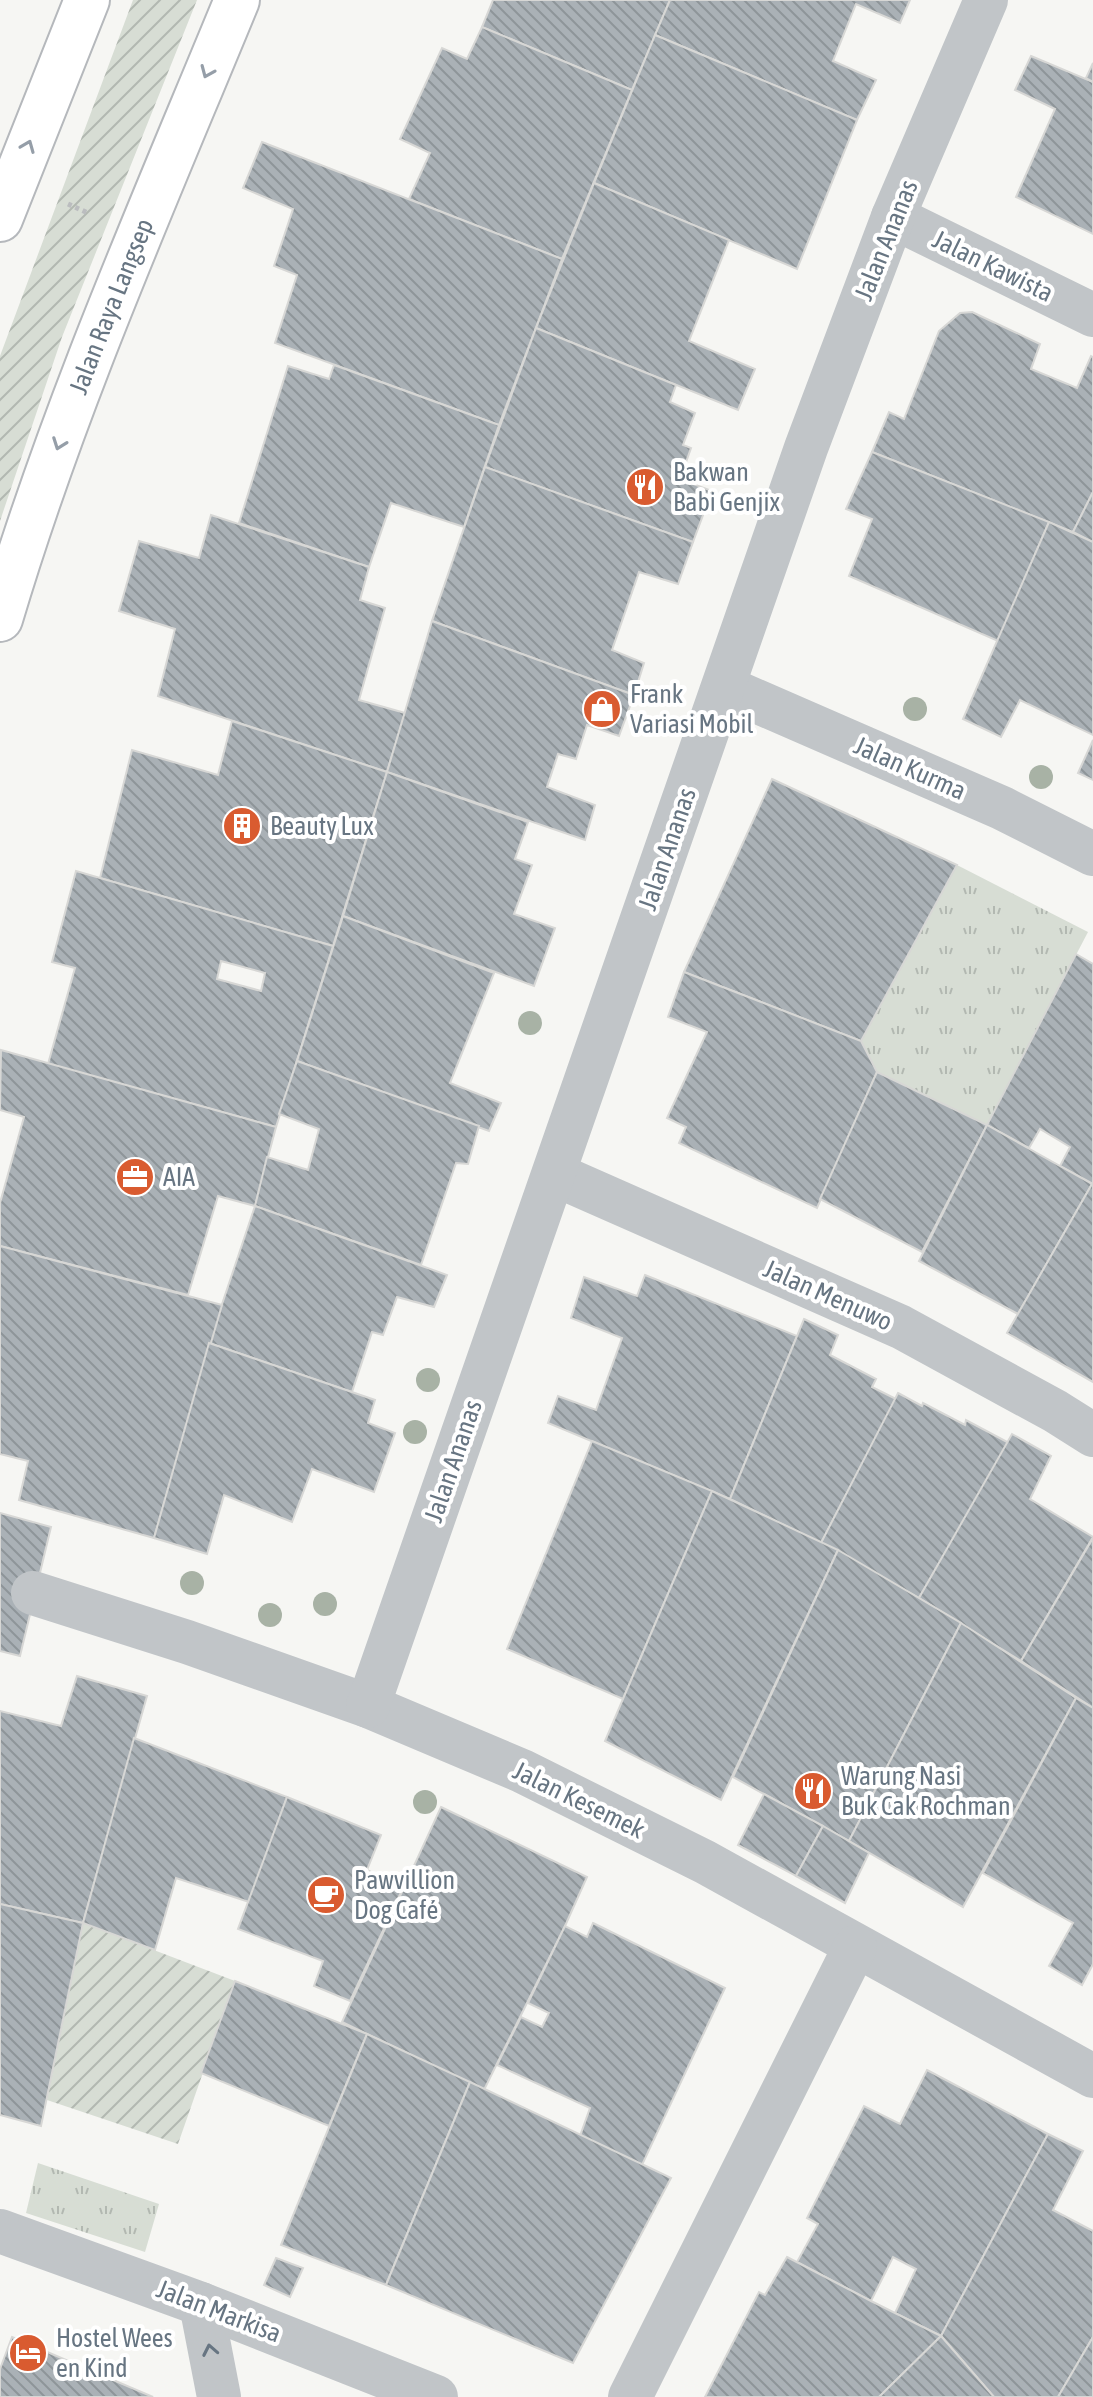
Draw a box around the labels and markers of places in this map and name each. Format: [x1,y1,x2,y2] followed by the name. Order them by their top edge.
[673,457,780,517] place label: Bakwan Babi Genjix
[624,466,666,508] restaurant icon: Bakwan Babi Genjix
[630,679,753,739] place label: Frank Variasi Mobil
[581,688,623,730] shop icon: Frank Variasi Mobil
[221,805,263,847] building icon: Beauty Lux
[270,811,374,841] place label: Beauty Lux
[114,1156,156,1198] office icon: AIA
[163,1162,195,1192] place label: AIA
[841,1761,1011,1821] place label: Warung Nasi Buk Cak Rochman
[792,1770,834,1812] restaurant icon: Warung Nasi Buk Cak Rochman
[354,1865,455,1925] place label: Pawvillion Dog Café
[305,1874,347,1916] cafe icon: Pawvillion Dog Café
[56,2323,173,2383] place label: Hostel Wees en Kind
[7,2332,49,2374] hotel icon: Hostel Wees en Kind

